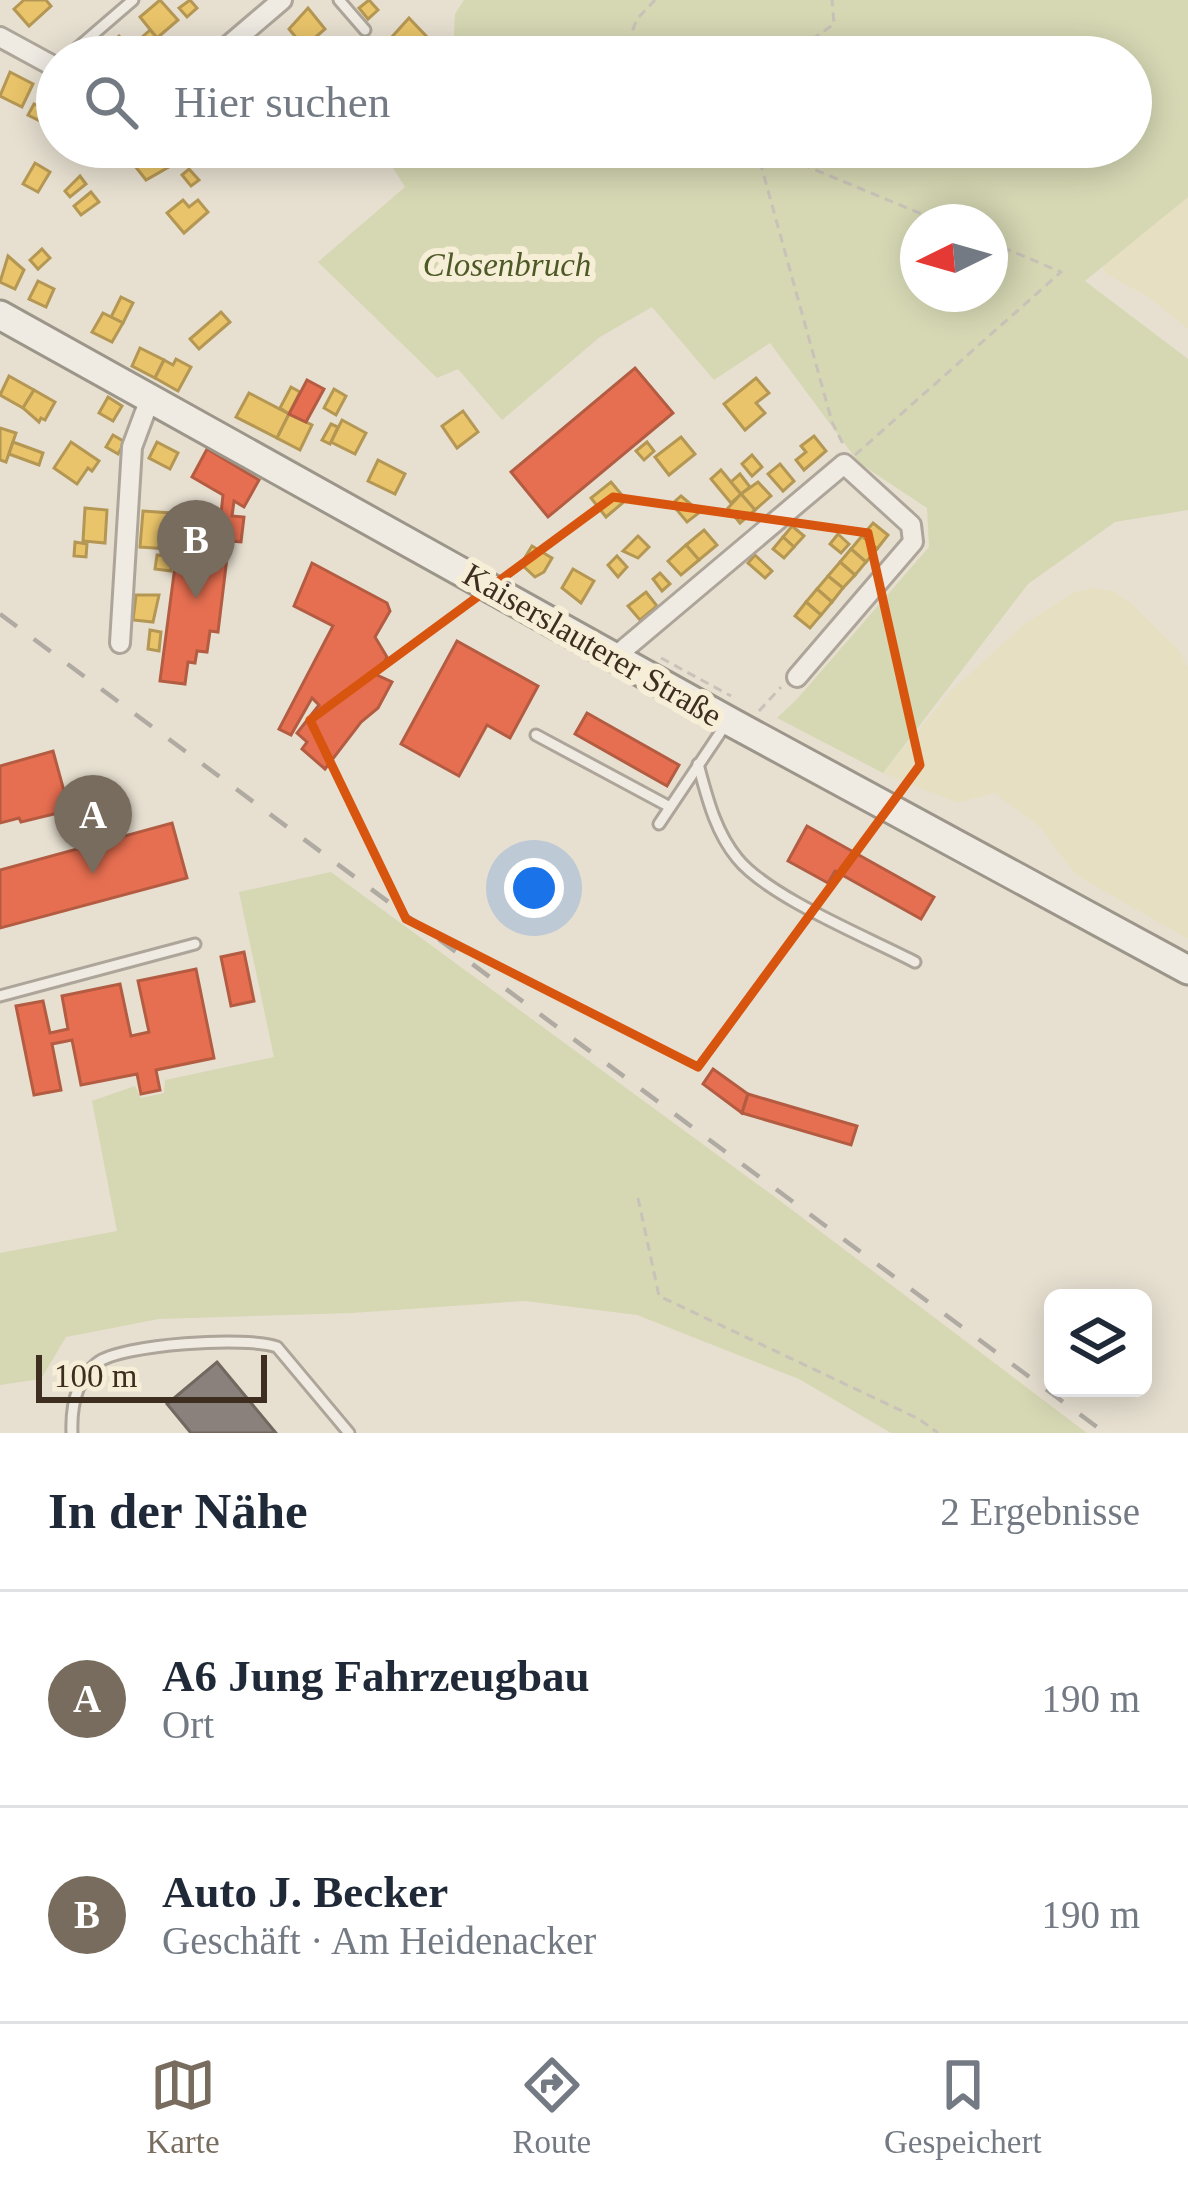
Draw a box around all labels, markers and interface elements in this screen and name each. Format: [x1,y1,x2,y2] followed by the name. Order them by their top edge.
[36,36,1152,168] search box
[78,69,144,135] icon: search
[174,77,390,127] text: Hier suchen
[900,204,1008,312] north arrow
[423,247,591,283] park label: Closenbruch
[157,500,235,599] pin: B
[457,556,728,734] street label: Kaiserslauterer Straße
[54,775,132,874] pin: A
[504,858,564,918] your location
[1044,1289,1152,1397] map controls
[1044,1289,1152,1397] button: layers
[36,1349,267,1402] scale bar
[54,1358,137,1394] text: 100 m
[48,1483,308,1539] text: In der Nähe
[940,1490,1140,1533] text: 2 Ergebnisse
[162,1651,590,1701] text: A6 Jung Fahrzeugbau
[73,1677,101,1720] text: A
[1041,1677,1140,1720] text: 190 m
[162,1703,214,1746] text: Ort
[162,1867,448,1917] text: Auto J. Becker
[74,1893,100,1936] text: B
[1041,1893,1140,1936] text: 190 m
[162,1919,596,1962] text: Geschäft · Am Heidenacker
[146,2052,220,2161] tab: Karte
[512,2052,591,2161] tab: Route
[884,2052,1042,2161] tab: Gespeichert

